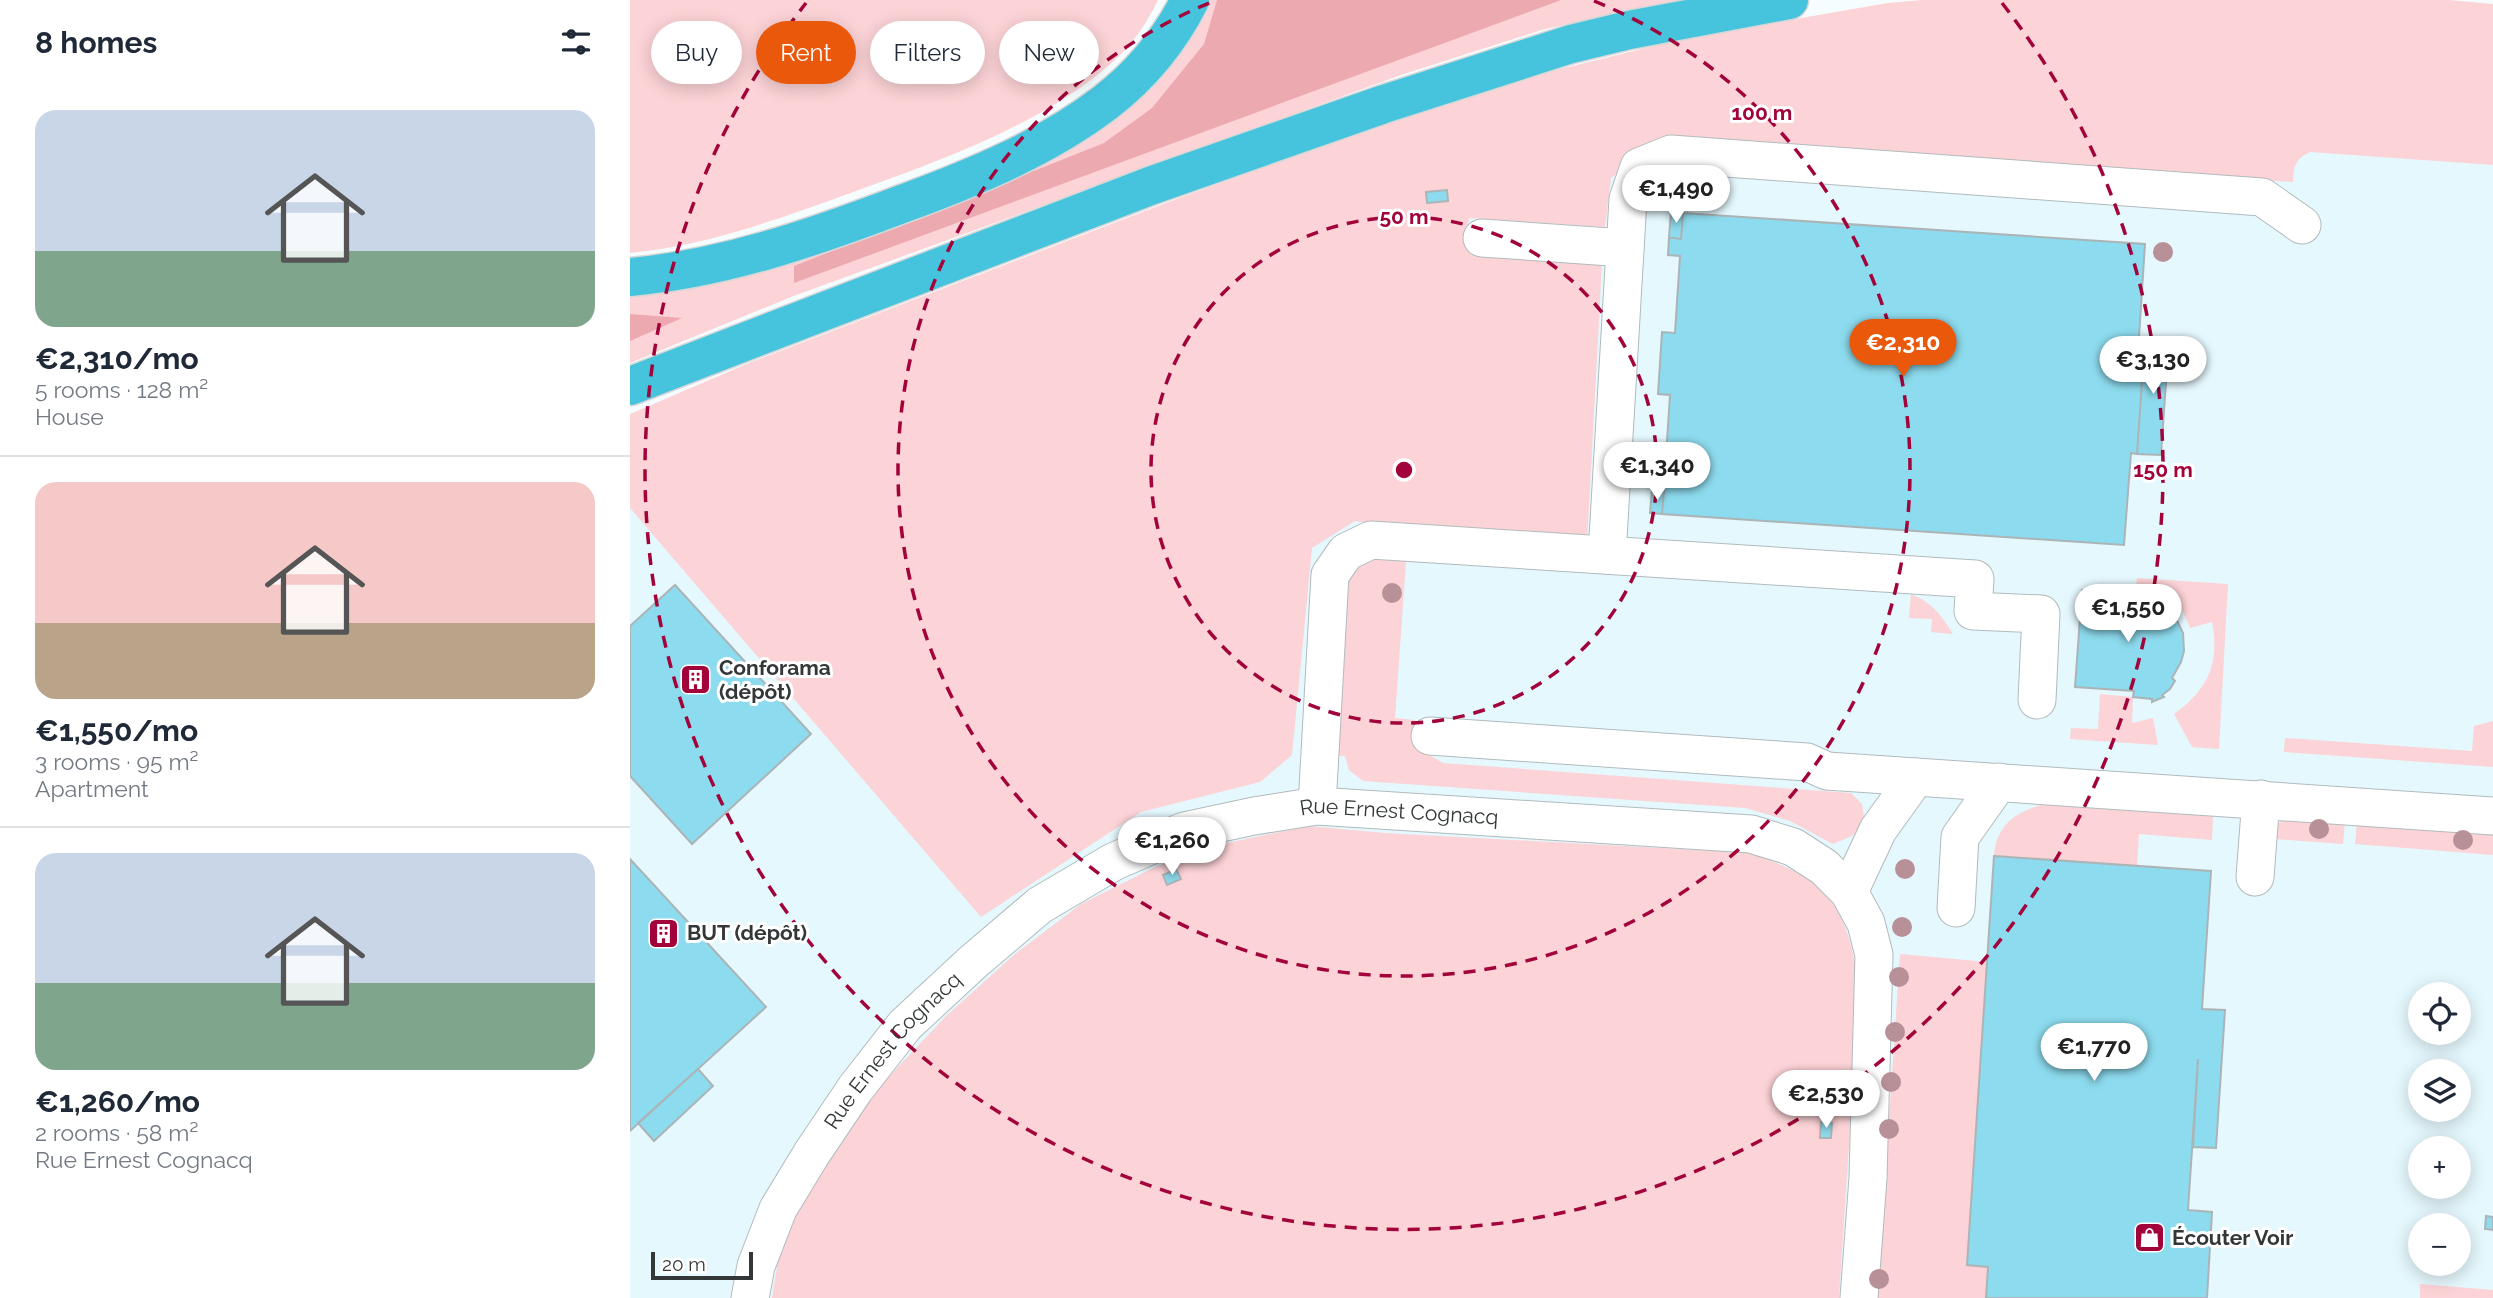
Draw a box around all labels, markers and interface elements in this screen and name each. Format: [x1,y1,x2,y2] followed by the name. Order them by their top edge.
[651,21,742,84] chip: Buy
[756,21,856,84] chip: Rent
[870,21,985,84] chip: Filters
[999,21,1099,84] chip: New
[557,23,595,61] icon: filters
[35,25,157,60] text: 8 homes
[1732,100,1792,125] text: 100 m
[252,155,378,281] icon: home
[1619,166,1733,225] pin: €1,490
[1638,174,1714,201] text: €1,490
[1379,204,1429,229] text: 50 m
[1846,320,1960,379] pin: €2,310
[1866,328,1940,355] text: €2,310
[2096,336,2210,396] pin: €3,130
[35,341,199,376] text: €2,310/mo
[2116,345,2190,372] text: €3,130
[35,376,208,403] text: 5 rooms · 128 m²
[35,403,104,430] text: House
[1600,442,1714,502] pin: €1,340
[1619,451,1695,478] text: €1,340
[2133,457,2193,482] text: 150 m
[1392,458,1416,482] centre of rings
[252,527,378,653] icon: home
[2071,584,2185,644] pin: €1,550
[2091,593,2165,620] text: €1,550
[719,655,831,704] place label: Conforama (dépôt)
[679,663,713,697] building icon: Conforama (dépôt)
[35,713,198,748] text: €1,550/mo
[35,748,198,775] text: 3 rooms · 95 m²
[35,775,149,802] text: Apartment
[1298,793,1499,830] street label: Rue Ernest Cognacq
[1115,818,1229,877] pin: €1,260
[1134,826,1210,853] text: €1,260
[252,898,378,1024] icon: home
[647,916,681,950] building icon: BUT (dépôt)
[687,920,807,945] place label: BUT (dépôt)
[819,967,966,1134] street label: Rue Ernest Cognacq
[2408,982,2471,1276] map controls
[2408,982,2471,1045] button: locate
[2037,1024,2151,1083] pin: €1,770
[2057,1032,2131,1059] text: €1,770
[2408,1059,2471,1122] button: layers
[1769,1070,1883,1130] pin: €2,530
[1788,1079,1864,1106] text: €2,530
[35,1084,200,1119] text: €1,260/mo
[35,1119,198,1146] text: 2 rooms · 58 m²
[2408,1136,2471,1199] button: +
[35,1146,253,1173] text: Rue Ernest Cognacq
[2408,1213,2471,1276] button: −
[2132,1221,2166,1255] shop icon: Écouter Voir
[2172,1225,2293,1250] place label: Écouter Voir
[651,1249,752,1281] scale bar
[662,1253,706,1275] text: 20 m

